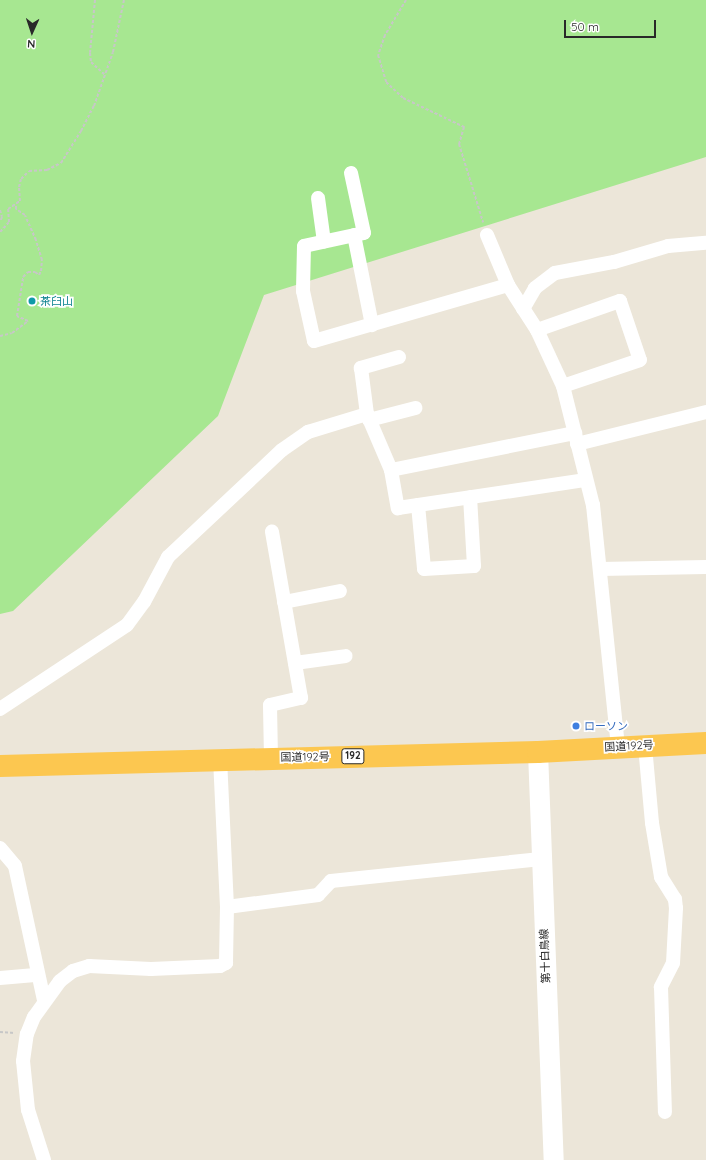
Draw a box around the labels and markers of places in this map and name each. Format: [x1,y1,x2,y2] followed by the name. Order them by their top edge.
[40,294,73,308] place label: 茶臼山
[27,296,37,306] marker: 茶臼山
[584,719,628,733] place label: ローソン
[571,721,581,731] marker: ローソン

